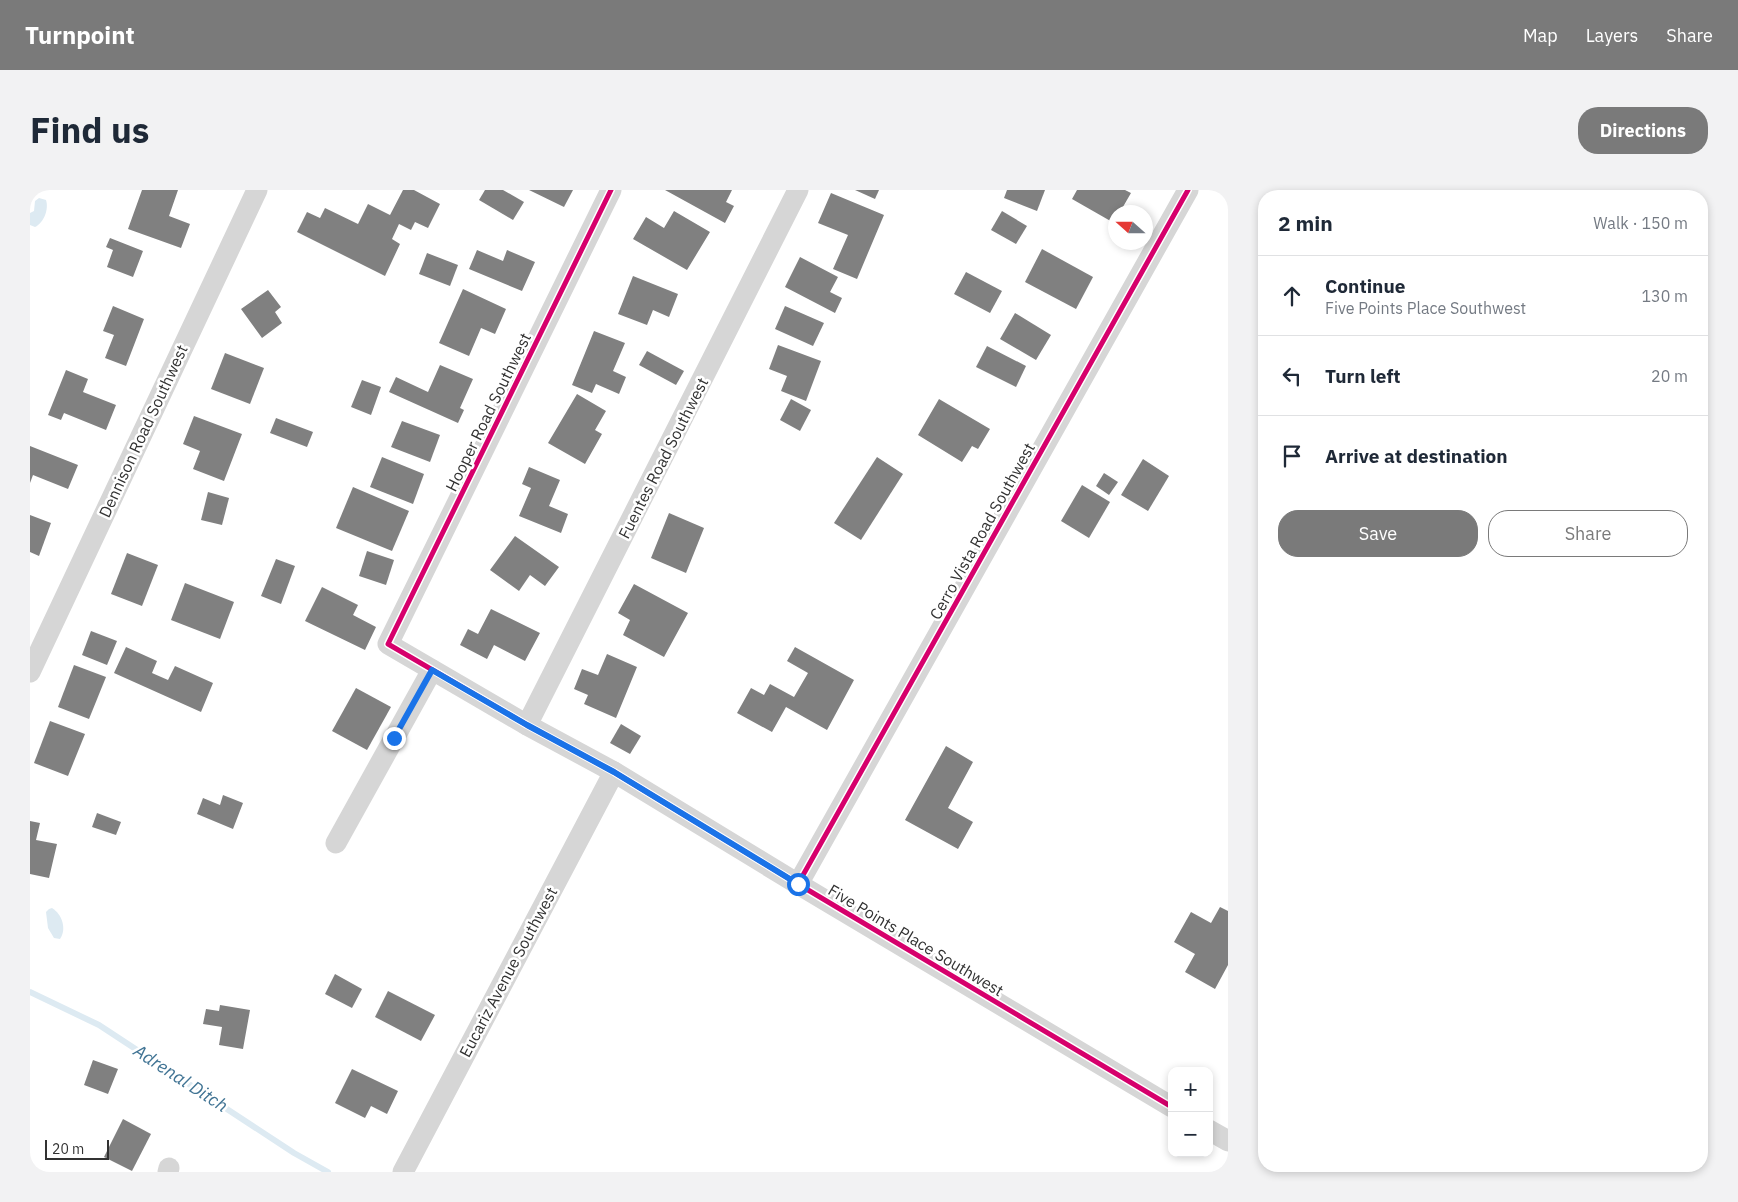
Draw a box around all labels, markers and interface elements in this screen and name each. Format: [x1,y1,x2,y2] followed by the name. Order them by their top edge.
[25,19,135,51] text: Turnpoint
[1523,24,1558,47] text: Map
[1586,24,1638,47] text: Layers
[1666,24,1713,47] text: Share
[30,107,149,153] text: Find us
[1578,107,1708,154] button: Directions
[1108,205,1153,250] north arrow
[1278,209,1333,237] text: 2 min
[1593,213,1688,233] text: Walk · 150 m
[1325,274,1405,298] text: Continue
[1278,282,1306,310] icon: ahead
[1641,286,1688,306] text: 130 m
[1325,298,1526,318] text: Five Points Place Southwest
[441,330,535,494] street label: Hooper Road Southwest
[94,342,192,520] street label: Dennison Road Southwest
[1278,362,1306,390] icon: left
[1325,364,1401,388] text: Turn left
[1651,366,1688,386] text: 20 m
[614,374,712,542] street label: Fuentes Road Southwest
[925,439,1039,623] street label: Cerro Vista Road Southwest
[1278,442,1306,470] icon: arrive
[1325,444,1508,468] text: Arrive at destination
[1278,510,1478,557] button: Save
[1488,510,1688,557] button: Share
[383,727,406,750] route end
[787,873,810,896] route start
[825,880,1007,1000] street label: Five Points Place Southwest
[455,884,561,1060] street label: Eucariz Avenue Southwest
[129,1038,232,1117] water label: Adrenal Ditch
[1168,1067,1213,1157] map controls
[1168,1067,1213,1112] button: +
[1168,1112,1213,1157] button: −
[45,1137,109,1160] scale bar
[52,1140,84,1158] text: 20 m

